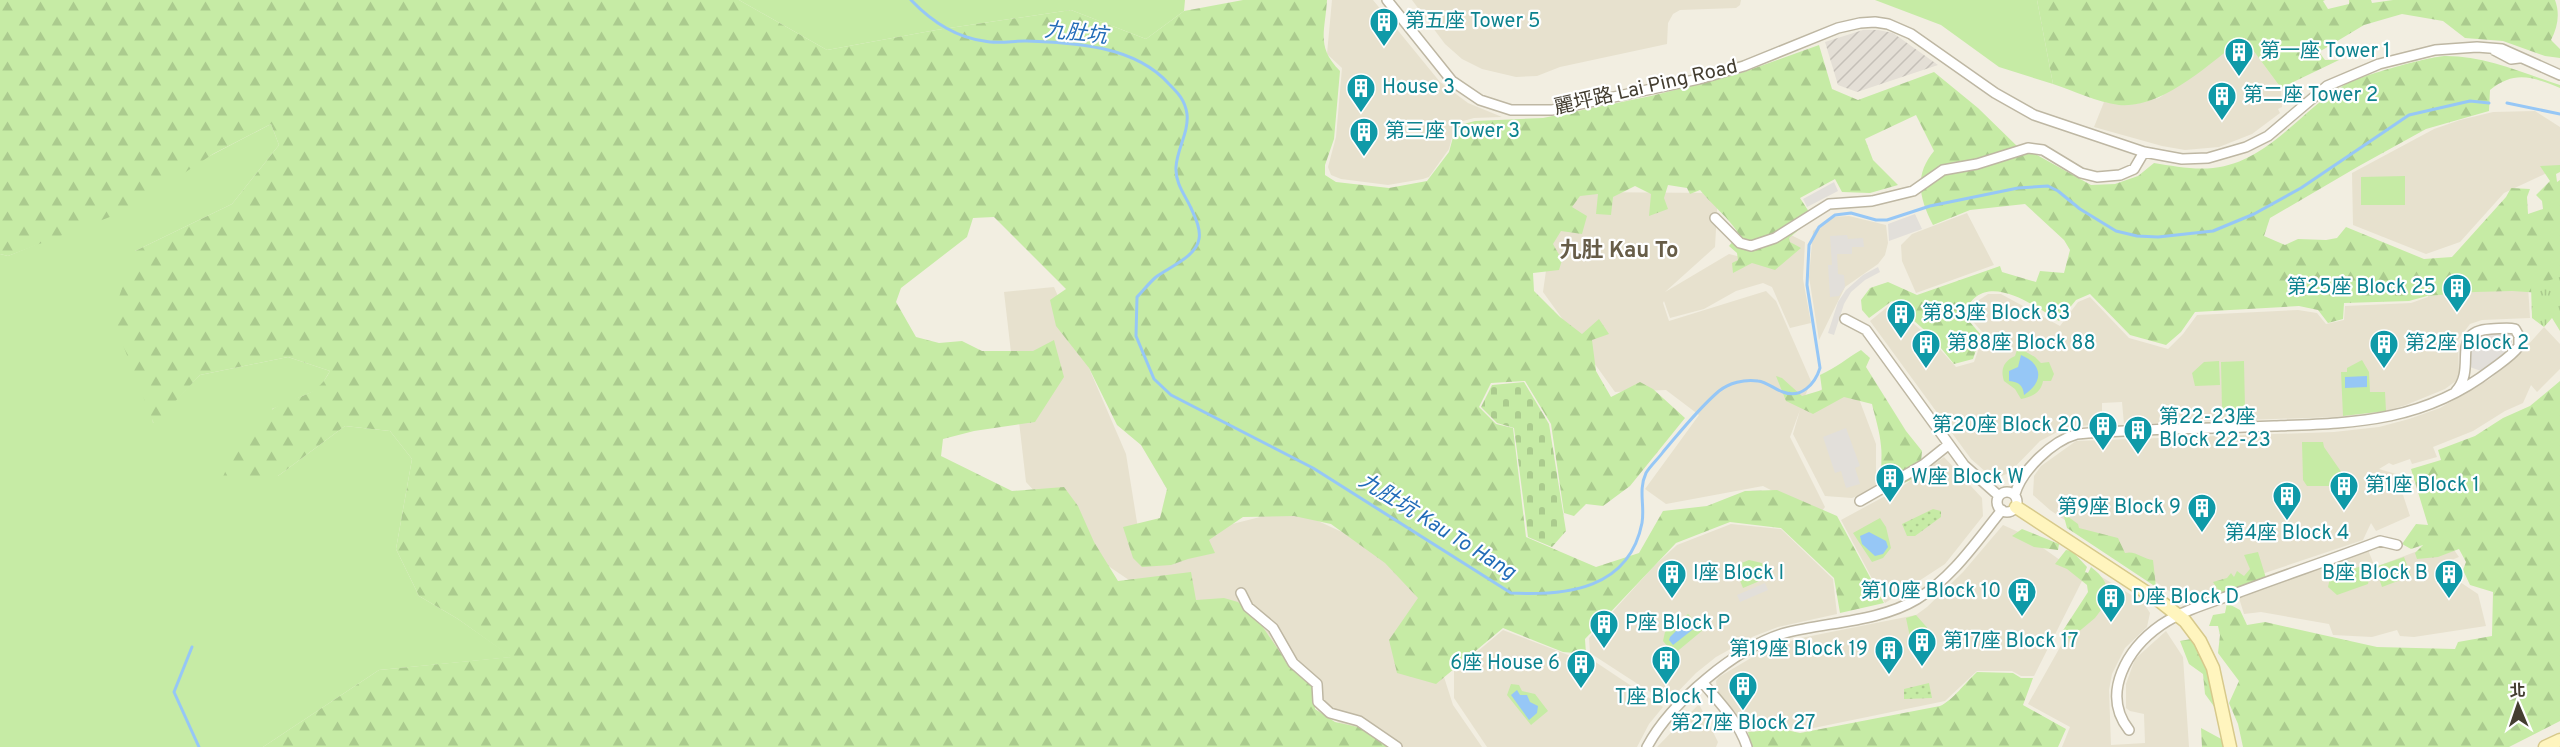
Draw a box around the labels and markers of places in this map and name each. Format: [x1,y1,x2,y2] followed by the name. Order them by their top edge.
[1368,6,1400,48] building icon: 第五座 Tower 5
[1405,9,1540,35] place label: 第五座 Tower 5
[2223,36,2255,78] building icon: 第一座 Tower 1
[2260,39,2391,65] place label: 第一座 Tower 1
[1345,72,1377,114] building icon: House 3
[1382,75,1455,101] place label: House 3
[2206,80,2238,122] building icon: 第二座 Tower 2
[2243,83,2378,109] place label: 第二座 Tower 2
[1348,116,1380,158] building icon: 第三座 Tower 3
[1385,119,1520,145] place label: 第三座 Tower 3
[2441,272,2473,314] building icon: 第25座 Block 25
[2287,275,2436,301] place label: 第25座 Block 25
[1885,298,1917,340] building icon: 第83座 Block 83
[1922,301,2070,327] place label: 第83座 Block 83
[1910,328,1942,370] building icon: 第88座 Block 88
[2368,328,2400,370] building icon: 第2座 Block 2
[1947,331,2096,357] place label: 第88座 Block 88
[2405,331,2529,357] place label: 第2座 Block 2
[2159,405,2271,454] place label: 第22-23座 Block 22-23
[2087,410,2119,452] building icon: 第20座 Block 20
[1932,413,2082,439] place label: 第20座 Block 20
[2122,414,2154,456] building icon: 第22-23座 Block 22-23
[1874,462,1906,504] building icon: W座 Block W
[1911,465,2024,491] place label: W座 Block W
[2328,470,2360,512] building icon: 第1座 Block 1
[2365,473,2480,499] place label: 第1座 Block 1
[2271,480,2303,522] building icon: 第4座 Block 4
[2186,492,2218,534] building icon: 第9座 Block 9
[2057,495,2181,521] place label: 第9座 Block 9
[2225,521,2349,547] place label: 第4座 Block 4
[1656,558,1688,600] building icon: I座 Block I
[2433,558,2465,600] building icon: B座 Block B
[1693,561,1784,587] place label: I座 Block I
[2322,561,2428,587] place label: B座 Block B
[2006,576,2038,618] building icon: 第10座 Block 10
[1861,579,2001,605] place label: 第10座 Block 10
[2095,582,2127,624] building icon: D座 Block D
[2132,585,2239,611] place label: D座 Block D
[1588,608,1620,650] building icon: P座 Block P
[1625,611,1730,637] place label: P座 Block P
[1906,626,1938,668] building icon: 第17座 Block 17
[1943,629,2079,655] place label: 第17座 Block 17
[1873,634,1905,676] building icon: 第19座 Block 19
[1729,637,1868,663] place label: 第19座 Block 19
[1650,644,1682,686] building icon: T座 Block T
[1565,648,1597,690] building icon: 6座 House 6
[1450,651,1560,677] place label: 6座 House 6
[1727,670,1759,712] building icon: 第27座 Block 27
[1615,685,1717,711] place label: T座 Block T
[1671,711,1815,737] place label: 第27座 Block 27

